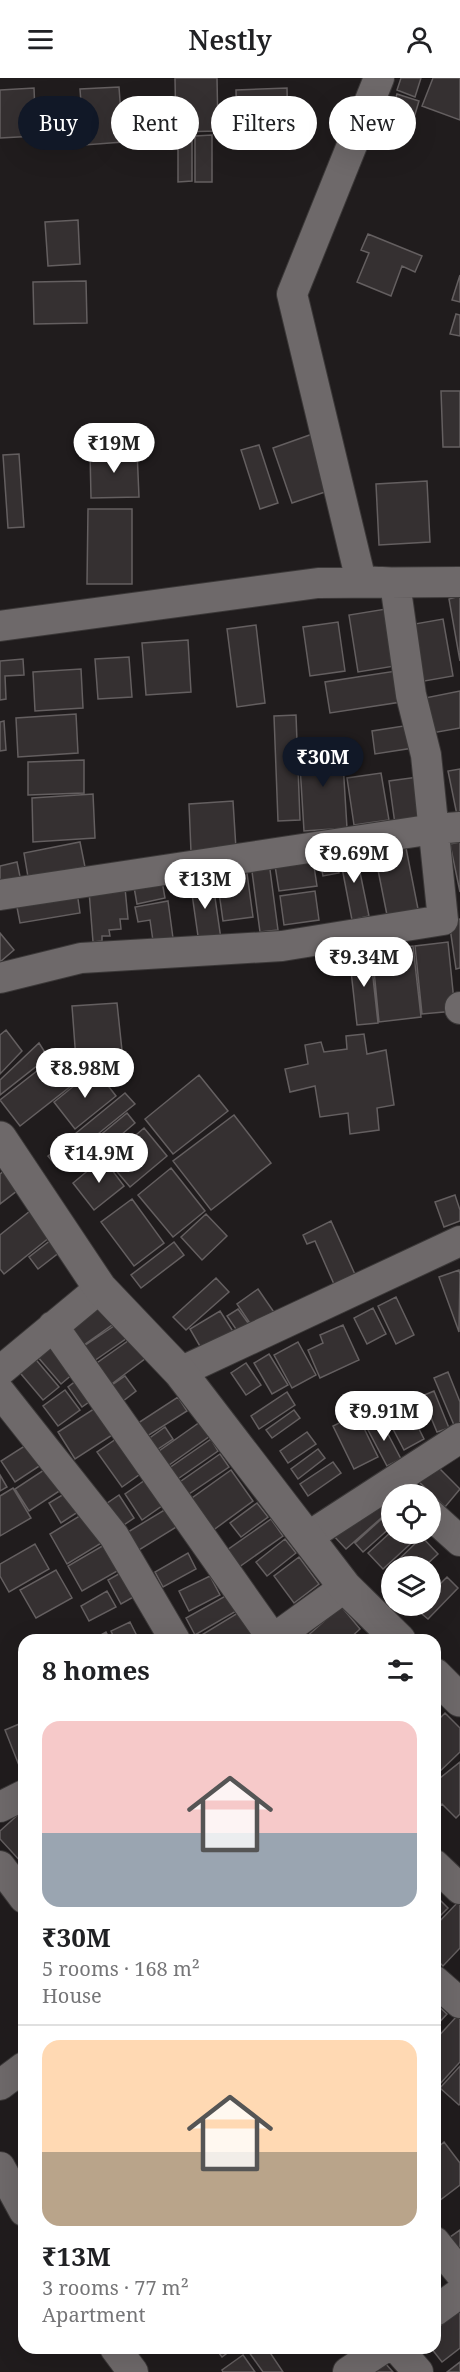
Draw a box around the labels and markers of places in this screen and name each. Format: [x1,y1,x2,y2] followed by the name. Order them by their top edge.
[78,423,150,474] pin: ₹19M
[287,737,359,788] pin: ₹30M
[305,833,403,884] pin: ₹9.69M
[169,859,241,910] pin: ₹13M
[315,937,413,988] pin: ₹9.34M
[36,1048,134,1099] pin: ₹8.98M
[50,1133,148,1184] pin: ₹14.9M
[335,1391,433,1442] pin: ₹9.91M

